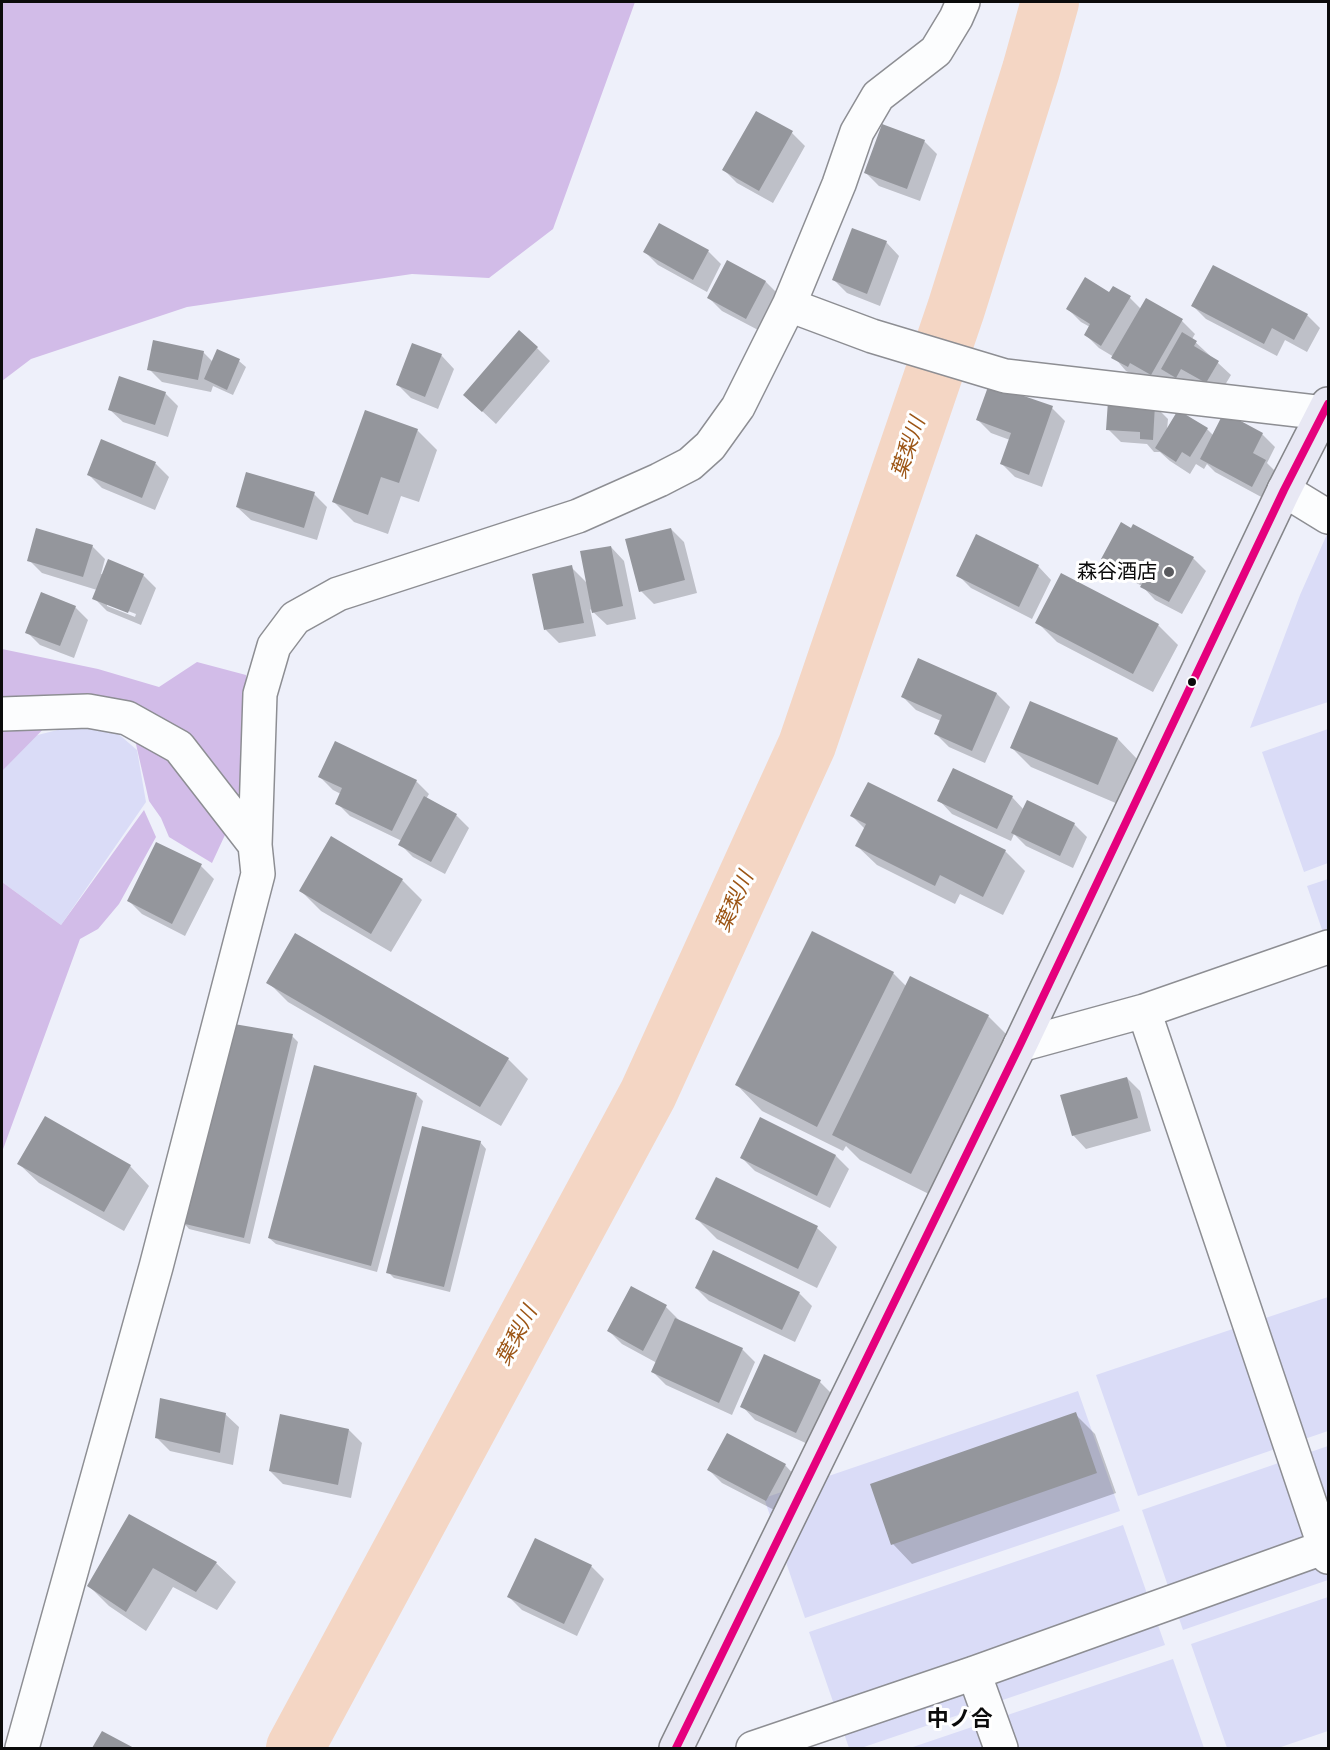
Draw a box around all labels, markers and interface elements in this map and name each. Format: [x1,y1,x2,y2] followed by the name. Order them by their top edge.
[887,414,931,482] water label: 葉梨川
[1077,560,1157,584] place label: 森谷酒店
[1162,565,1176,579] marker: 森谷酒店
[1186,676,1198,688] unlabelled marker
[711,868,759,936] water label: 葉梨川
[491,1302,543,1370] water label: 葉梨川
[927,1707,993,1733] district label: 中ノ合

